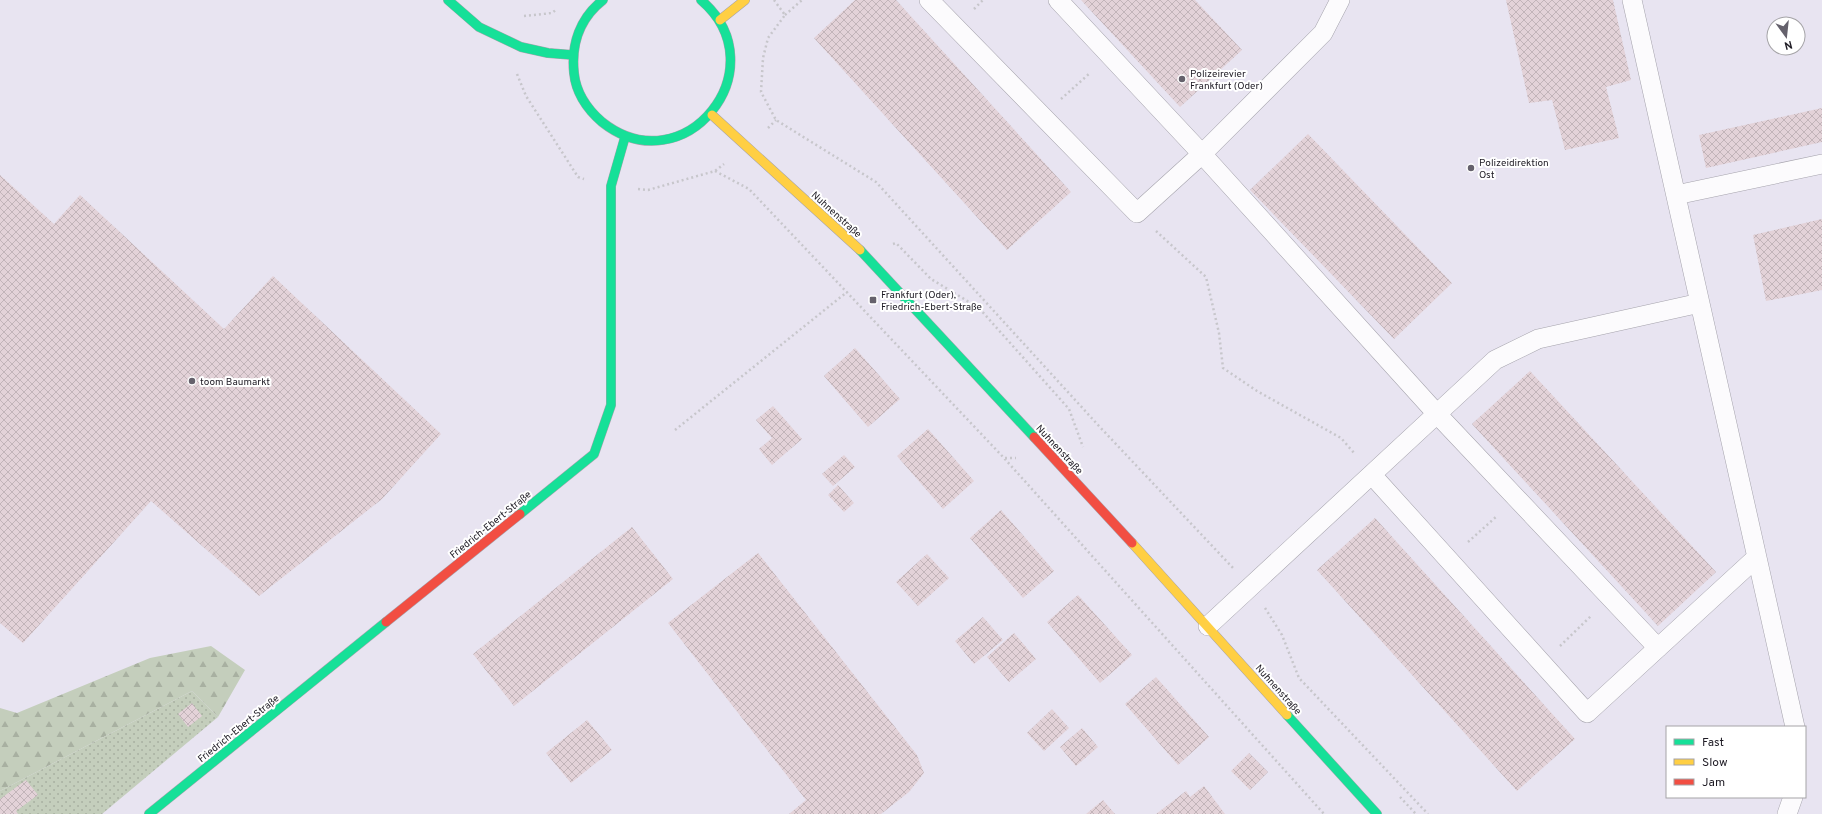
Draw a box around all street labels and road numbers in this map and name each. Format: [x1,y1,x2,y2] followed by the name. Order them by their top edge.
[808,189,864,241] street label: Nuhnenstraße
[1033,422,1085,478] street label: Nuhnenstraße
[448,488,534,562] street label: Friedrich-Ebert-Straße
[1252,662,1304,718] street label: Nuhnenstraße
[196,692,282,766] street label: Friedrich-Ebert-Straße

